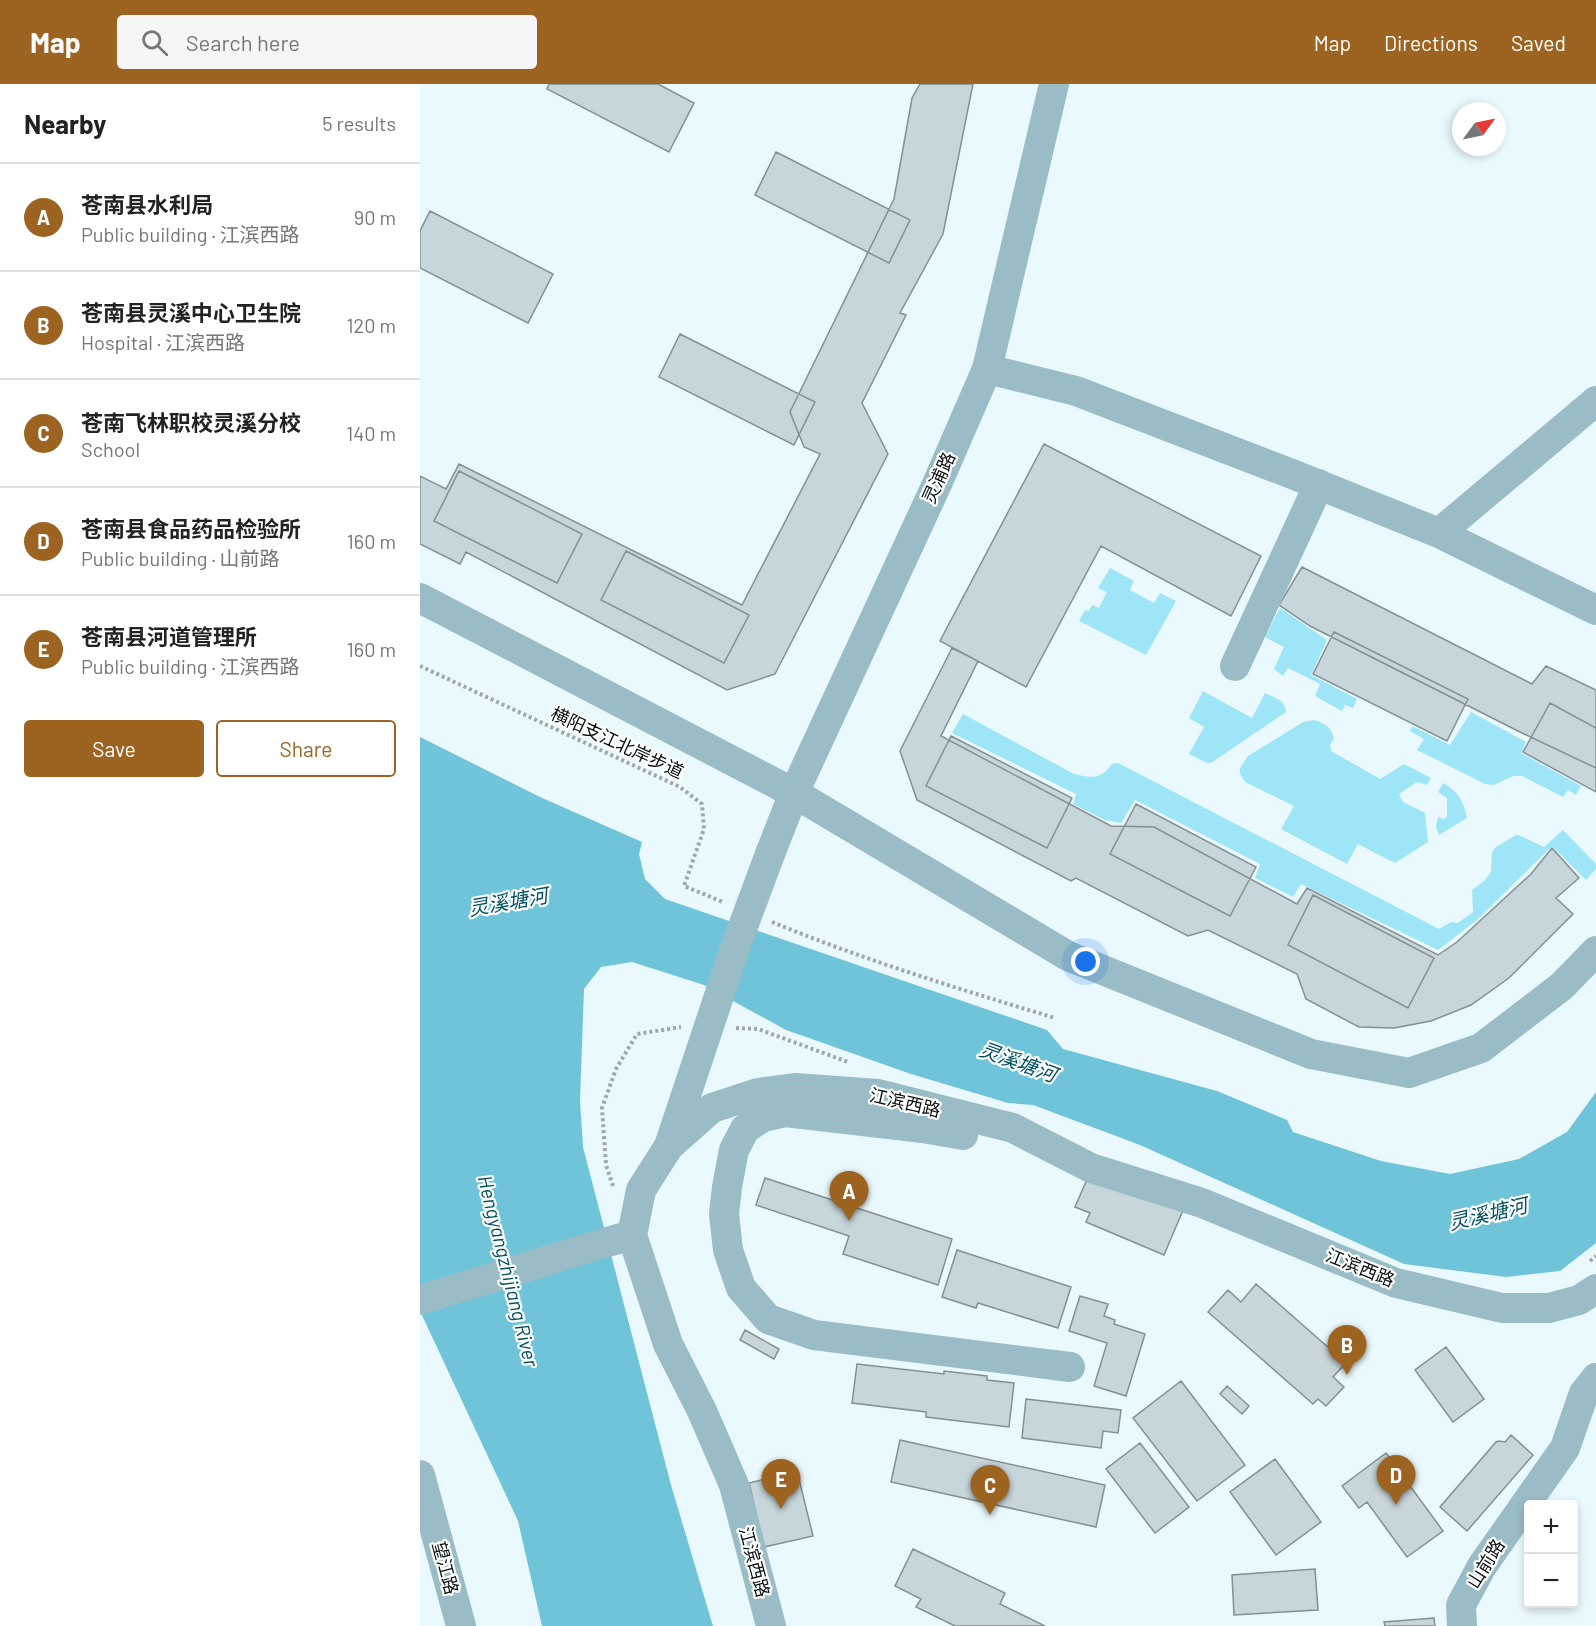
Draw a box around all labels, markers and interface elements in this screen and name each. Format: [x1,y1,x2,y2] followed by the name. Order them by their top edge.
[117,15,537,69] search box
[30,25,81,59] text: Map
[138,26,171,59] icon: search
[186,29,300,55] text: Search here
[1314,30,1351,55] text: Map
[1384,30,1478,55] text: Directions
[1511,30,1566,55] text: Saved
[1452,102,1506,156] north arrow
[24,108,106,139] text: Nearby
[322,111,396,135] text: 5 results
[81,191,213,217] text: 苍南县水利局
[37,205,50,229] text: A
[354,205,396,229] text: 90 m
[81,222,300,246] text: Public building · 江滨西路
[81,299,301,325] text: 苍南县灵溪中心卫生院
[37,313,50,337] text: B
[346,313,396,337] text: 120 m
[81,330,245,354] text: Hospital · 江滨西路
[81,409,301,435] text: 苍南飞林职校灵溪分校
[37,421,50,445] text: C
[346,421,396,445] text: 140 m
[81,437,140,461] text: School
[917,448,959,507] street label: 灵浦路
[81,515,301,541] text: 苍南县食品药品检验所
[37,529,50,553] text: D
[347,529,396,553] text: 160 m
[81,546,280,570] text: Public building · 山前路
[81,623,257,649] text: 苍南县河道管理所
[38,637,49,661] text: E
[347,637,396,661] text: 160 m
[81,654,300,678] text: Public building · 江滨西路
[548,702,687,782] street label: 横阳支江北岸步道
[24,720,204,777] button: Save
[216,720,396,777] button: Share
[466,882,553,920] water label: 灵溪塘河
[1071,947,1100,976] your location
[977,1036,1064,1087] water label: 灵溪塘河
[868,1083,943,1121] street label: 江滨西路
[830,1172,868,1221] pin: A
[474,1173,545,1370] water label: Hengyangzhijiang River
[1446,1191,1533,1234] water label: 灵溪塘河
[1323,1243,1398,1291] street label: 江滨西路
[1328,1326,1366,1375] pin: B
[1376,1456,1416,1505] pin: D
[762,1460,800,1509] pin: E
[970,1466,1010,1515] pin: C
[1524,1500,1578,1608] map controls
[1524,1500,1578,1554] button: +
[735,1524,775,1599] street label: 江滨西路
[1462,1535,1509,1592] street label: 山前路
[428,1539,464,1597] street label: 望江路
[1524,1554,1578,1608] button: −

